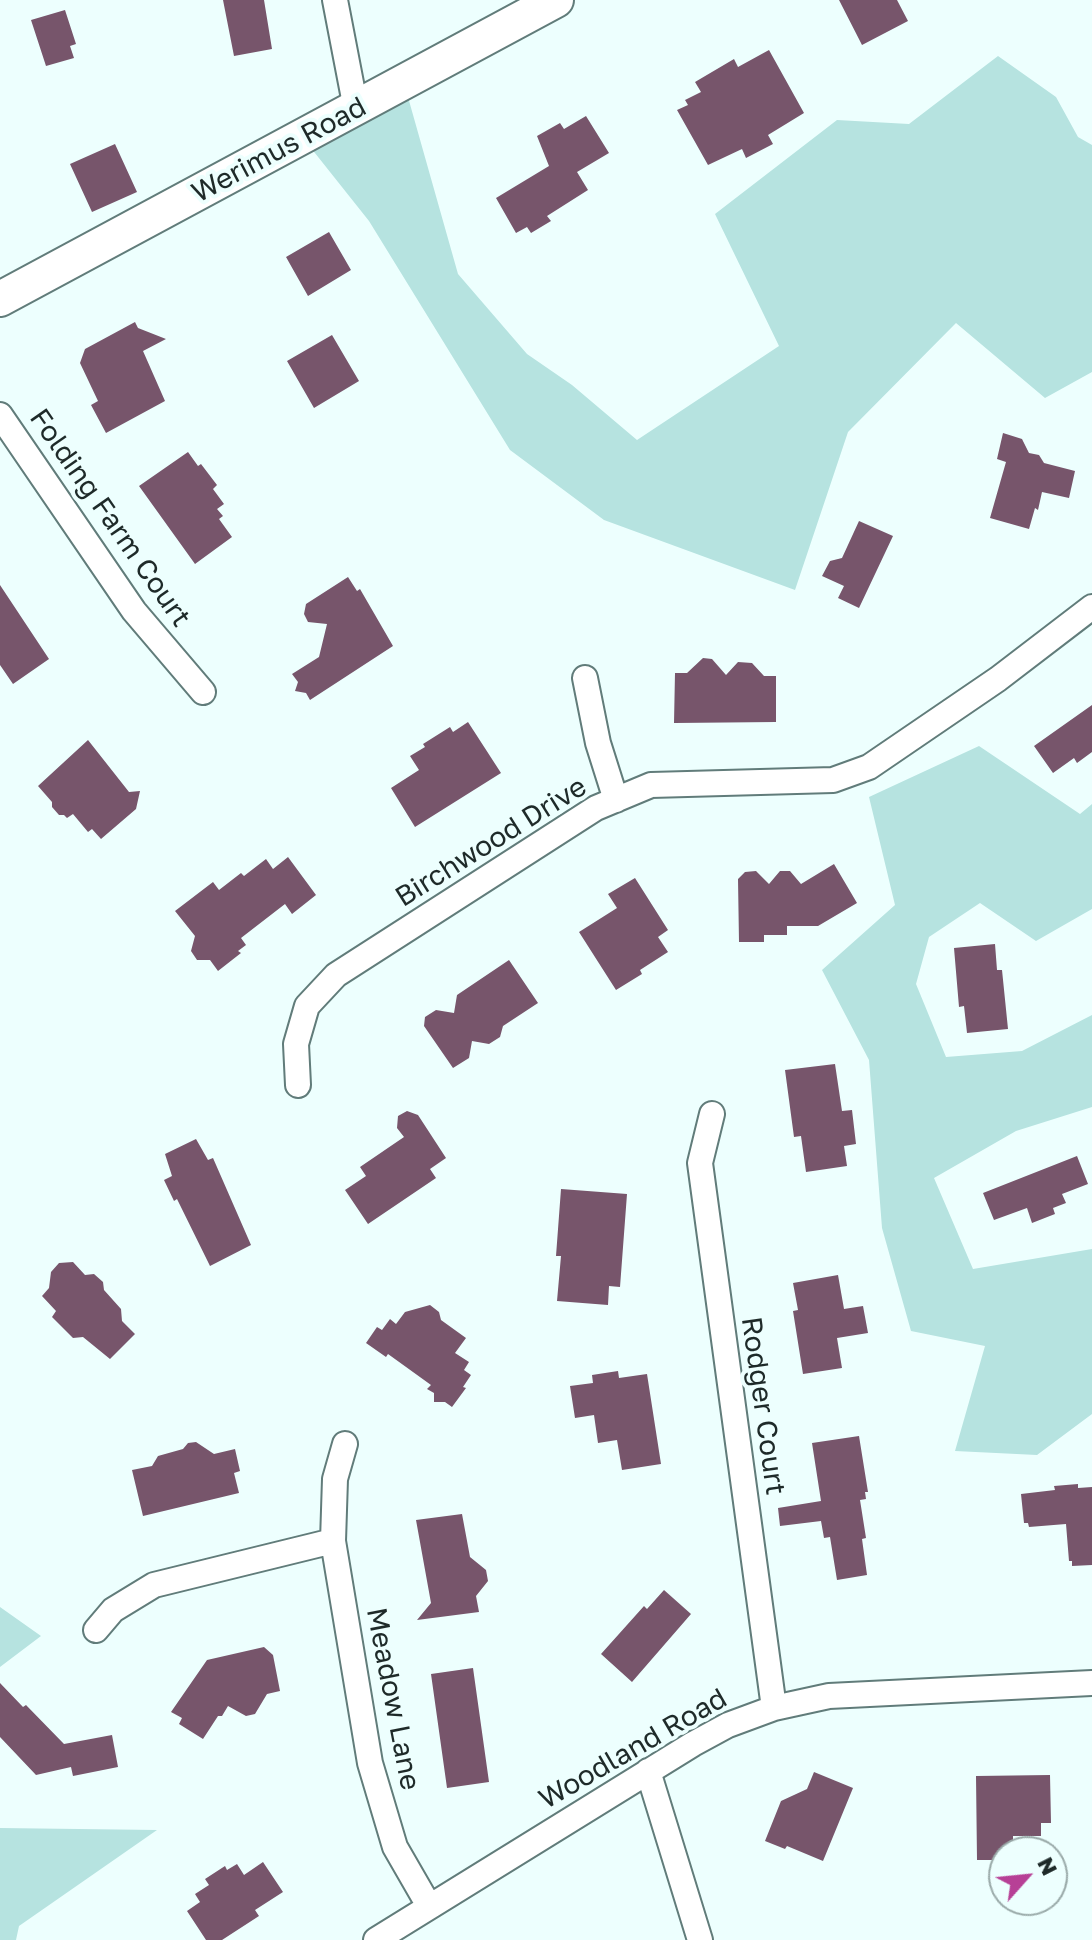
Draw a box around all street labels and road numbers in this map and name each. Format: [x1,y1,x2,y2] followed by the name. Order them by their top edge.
[186,90,372,210] street label: Werimus Road
[22,403,198,633] street label: Folding Farm Court
[389,770,593,914] street label: Birchwood Drive
[734,1315,792,1497] street label: Rodger Court
[359,1605,427,1793] street label: Meadow Lane
[533,1682,733,1816] street label: Woodland Road

